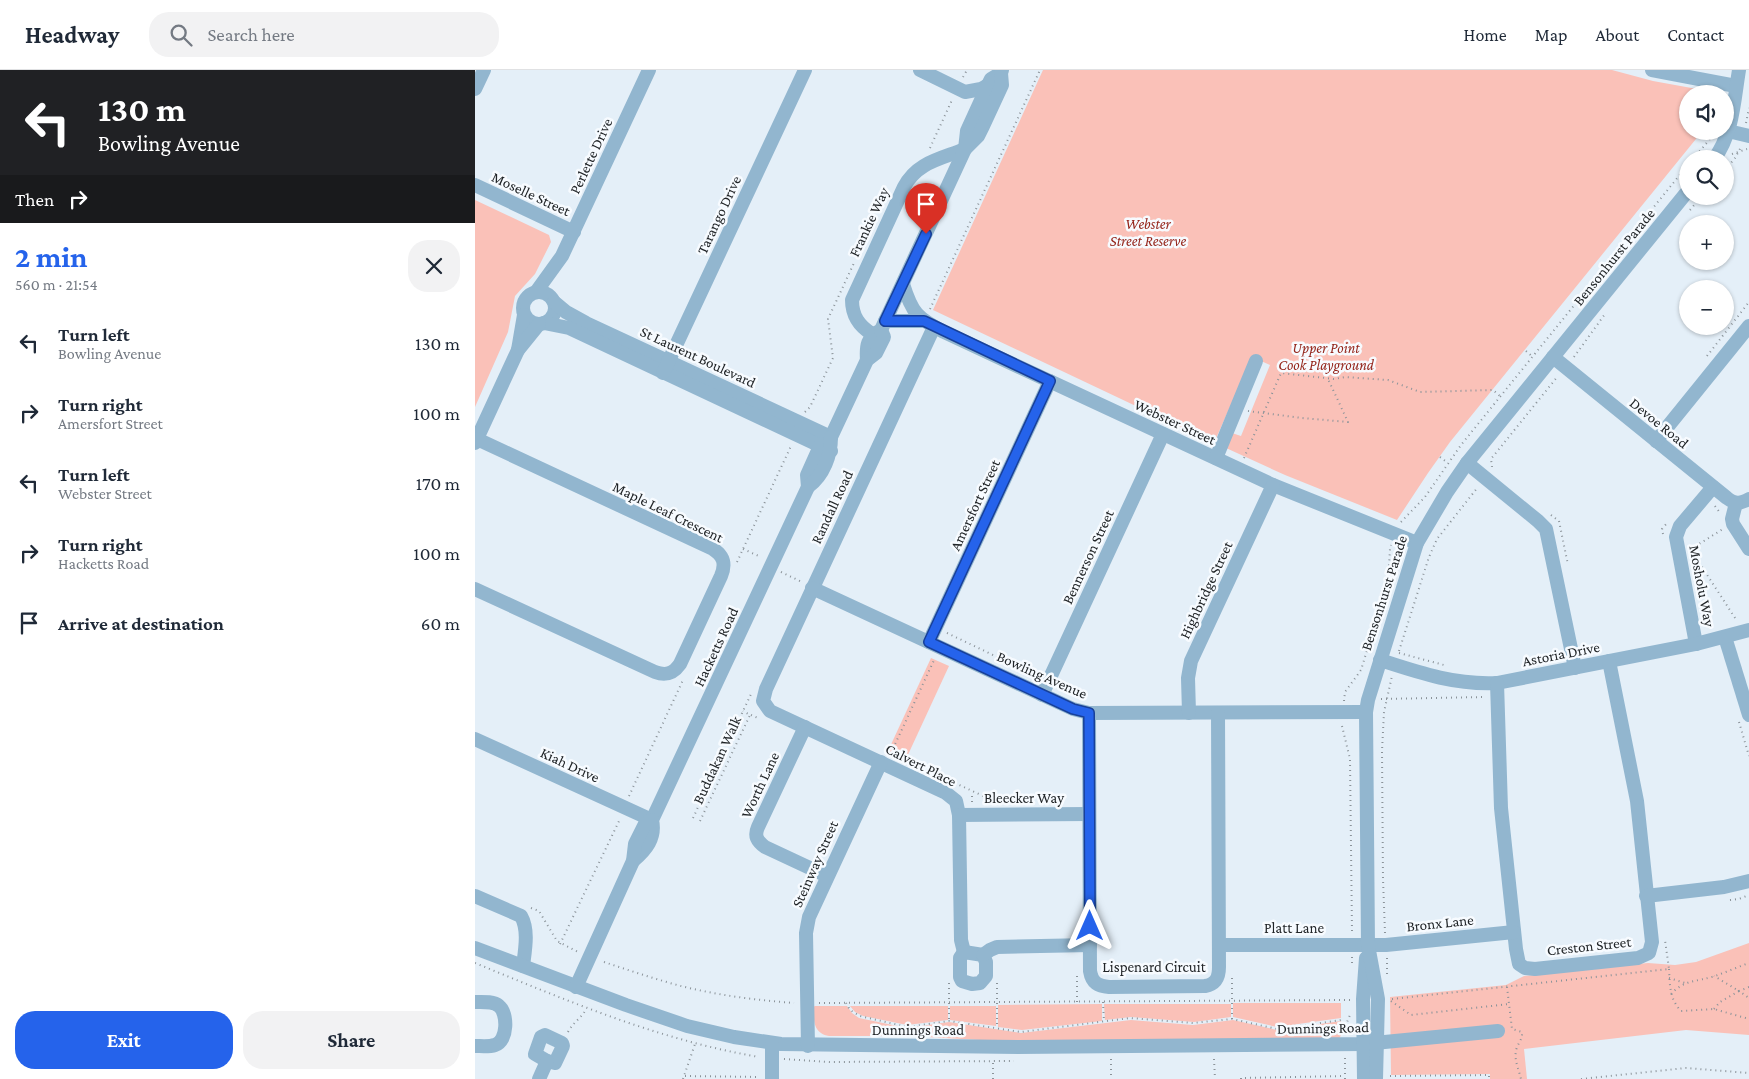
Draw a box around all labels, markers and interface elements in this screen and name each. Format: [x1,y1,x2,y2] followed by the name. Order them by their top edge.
[149,12,499,57] search box
[25,21,119,48] text: Headway
[167,21,195,49] icon: search
[207,24,295,45] text: Search here
[1464,25,1507,45] text: Home
[1535,25,1567,45] text: Map
[1595,25,1639,45] text: About
[1667,25,1724,45] text: Contact
[1679,85,1734,335] map controls
[1679,85,1734,140] button: sound
[15,90,80,155] icon: left
[98,90,186,129] text: 130 m
[567,115,616,196] street label: Perlette Drive
[98,131,240,156] text: Bowling Avenue
[1679,150,1734,205] button: search
[489,169,574,220] street label: Moselle Street
[694,173,745,257] street label: Tarango Drive
[905,183,947,234] pin
[64,185,92,213] icon: right
[846,185,893,260] street label: Frankie Way
[15,189,54,210] text: Then
[912,190,940,218] icon: arrive
[1570,205,1658,309] street label: Bensonhurst Parade
[1679,215,1734,270] button: +
[1110,216,1187,249] park label: Webster Street Reserve
[15,240,87,273] text: 2 min
[408,240,460,292] button: close
[15,276,98,293] text: 560 m · 21:54
[1679,280,1734,335] button: −
[638,323,758,391] street label: St Laurent Boulevard
[58,324,130,345] text: Turn left
[15,329,43,357] icon: left
[415,333,460,354] text: 130 m
[1278,340,1375,374] park label: Upper Point Cook Playground
[58,345,161,362] text: Bowling Avenue
[58,394,143,415] text: Turn right
[1627,395,1692,451] street label: Devoe Road
[1132,396,1219,448] street label: Webster Street
[15,399,43,427] icon: right
[413,403,460,424] text: 100 m
[58,415,163,432] text: Amersfort Street
[947,456,1003,553] street label: Amersfort Street
[58,464,130,485] text: Turn left
[808,468,856,546] street label: Randall Road
[15,469,43,497] icon: left
[416,473,460,494] text: 170 m
[610,478,727,547] street label: Maple Leaf Crescent
[58,485,152,502] text: Webster Street
[1059,506,1117,607] street label: Bennerson Street
[1358,533,1410,652] street label: Bensonhurst Parade
[58,534,143,555] text: Turn right
[1176,538,1237,642] street label: Highbridge Street
[15,539,43,567] icon: right
[413,543,460,564] text: 100 m
[1685,544,1718,628] street label: Mosholu Way
[58,555,149,572] text: Hacketts Road
[691,605,741,689] street label: Hacketts Road
[15,609,43,637] icon: arrive
[58,613,224,634] text: Arrive at destination
[421,613,460,634] text: 60 m
[1521,639,1601,669] street label: Astoria Drive
[994,648,1090,703] street label: Bowling Avenue
[690,713,745,806] street label: Buddakan Walk
[883,740,959,790] street label: Calvert Place
[538,744,602,786] street label: Kiah Drive
[738,749,782,820] street label: Worth Lane
[984,790,1064,807] street label: Bleecker Way
[789,817,843,910] street label: Steinway Street
[1063,899,1115,951] position arrow
[1406,911,1475,934] street label: Bronx Lane
[1264,920,1325,936] street label: Platt Lane
[1546,934,1633,958] street label: Creston Street
[1102,959,1207,976] street label: Lispenard Circuit
[15,1011,233,1069] button: Exit
[243,1011,460,1069] button: Share
[1277,1019,1369,1038] street label: Dunnings Road
[872,1022,964,1039] street label: Dunnings Road

